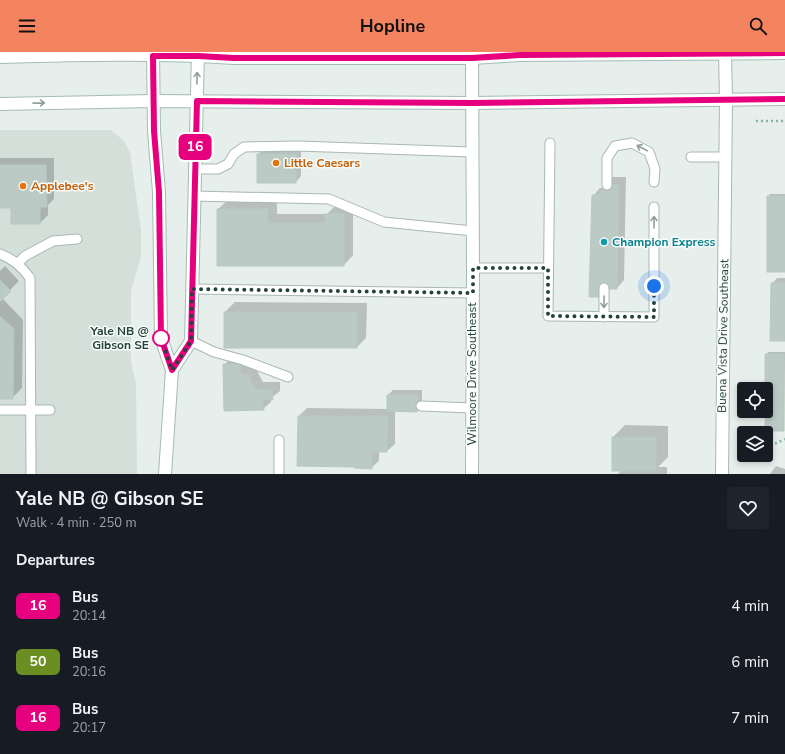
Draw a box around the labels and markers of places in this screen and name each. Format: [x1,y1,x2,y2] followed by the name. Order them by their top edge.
[284,155,360,171] place label: Little Caesars
[271,158,281,168] marker: Little Caesars
[31,178,94,194] place label: Applebee's
[18,181,28,191] marker: Applebee's
[612,234,716,250] place label: Champion Express
[599,237,609,247] marker: Champion Express
[90,323,149,353] place label: Yale NB @ Gibson SE
[152,329,170,347] marker: Yale NB @ Gibson SE

